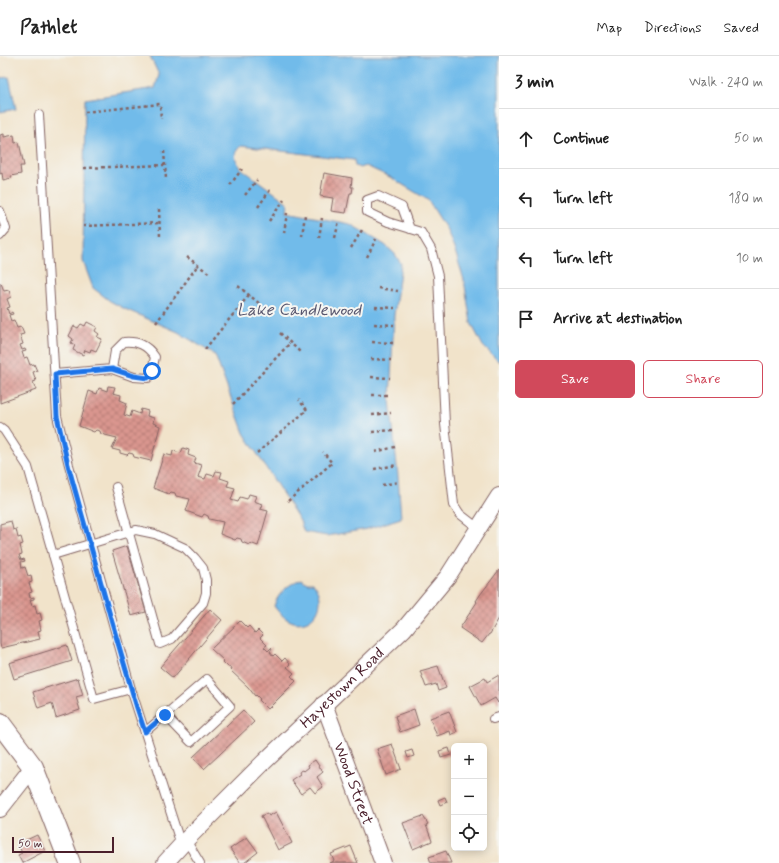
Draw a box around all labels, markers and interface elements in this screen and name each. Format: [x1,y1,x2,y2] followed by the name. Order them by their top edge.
[20,15,77,40] text: Pathlet
[596,19,622,37] text: Map
[644,19,702,37] text: Directions
[724,19,759,37] text: Saved
[515,71,554,93] text: 3 min
[689,74,763,91] text: Walk · 240 m
[515,128,537,150] icon: ahead
[553,129,609,149] text: Continue
[734,130,763,147] text: 50 m
[515,188,537,210] icon: left
[553,189,613,209] text: Turn left
[728,190,763,207] text: 180 m
[515,248,537,270] icon: left
[553,249,613,269] text: Turn left
[736,250,763,267] text: 10 m
[237,299,363,321] water label: Lake Candlewood
[515,308,537,330] icon: arrive
[553,309,682,329] text: Arrive at destination
[515,360,635,398] button: Save
[643,360,763,398] button: Share
[143,362,161,380] route start
[295,643,389,733] street label: Hayestown Road
[156,706,174,724] route end
[329,739,379,828] street label: Wood Street
[451,743,487,851] map controls
[451,743,487,779] button: +
[451,779,487,815] button: −
[451,815,487,851] button: locate
[12,835,114,854] scale bar
[18,837,43,851] text: 50 m

